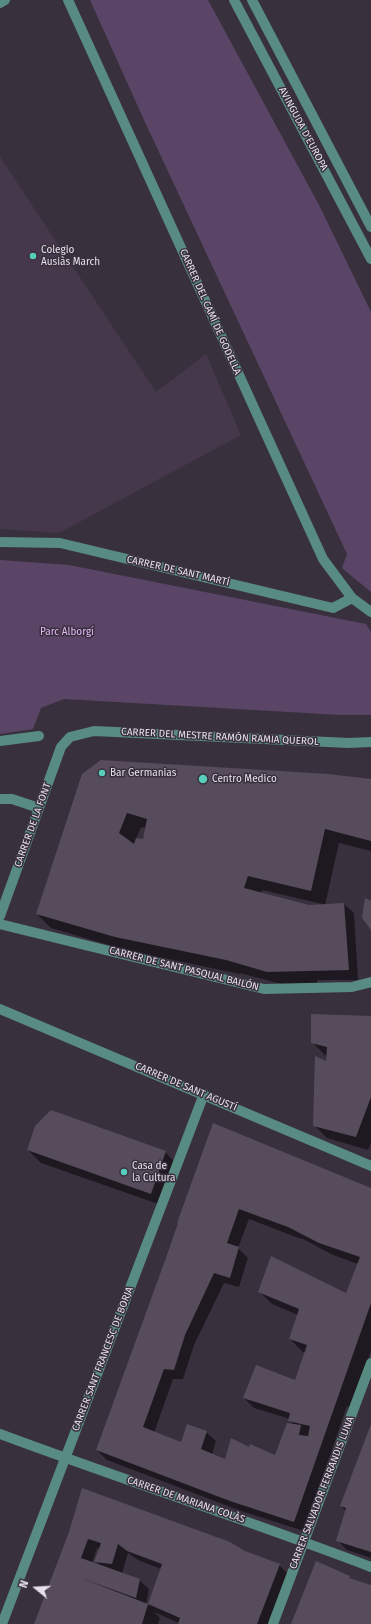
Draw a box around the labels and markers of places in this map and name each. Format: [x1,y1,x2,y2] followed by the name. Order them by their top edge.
[41,244,100,268] place label: Colegio Ausiàs March
[28,251,38,261] marker: Colegio Ausiàs March
[110,767,176,779] place label: Bar Germanias
[97,768,107,778] marker: Bar Germanias
[197,773,209,785] marker: Centro Medico
[212,773,277,785] place label: Centro Medico
[132,1160,176,1184] place label: Casa de la Cultura
[119,1167,129,1177] marker: Casa de la Cultura

